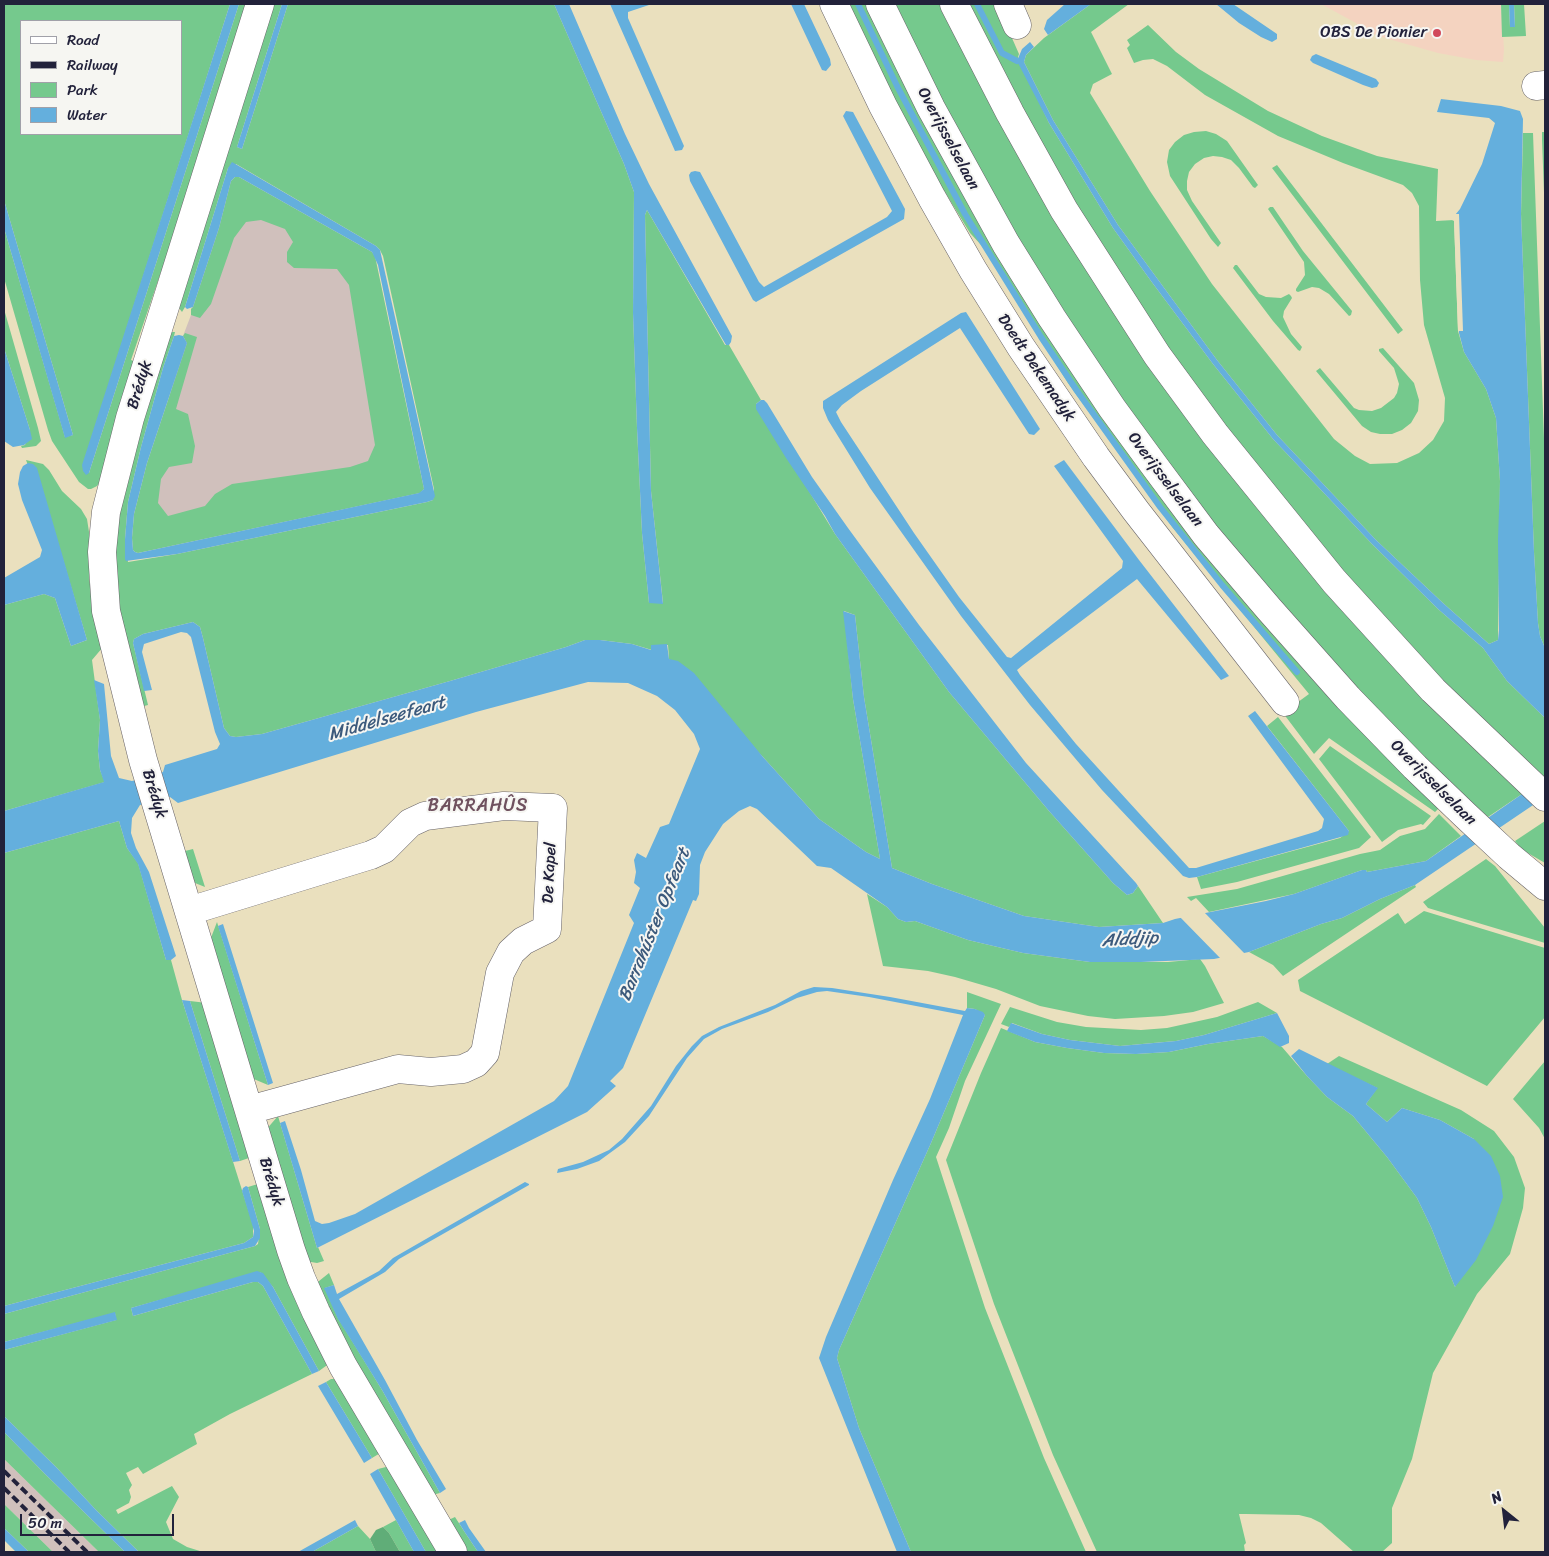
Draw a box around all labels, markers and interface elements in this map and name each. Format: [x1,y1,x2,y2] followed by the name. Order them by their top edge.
[20,20,182,135] legend
[1320,23,1427,43] place label: OBS De Pionier
[67,27,99,53] text: Road
[1431,27,1443,39] marker: OBS De Pionier
[67,52,118,78] text: Railway
[67,77,98,103] text: Park
[913,84,983,194] street label: Overijsselselaan
[67,102,107,128] text: Water
[993,311,1079,425] street label: Doedt Dekemadyk
[124,358,156,412] street label: Brédyk
[1123,429,1207,531] street label: Overijsselselaan
[326,692,448,746] water label: Middelseefeart
[1386,736,1480,830] street label: Overijsselselaan
[138,767,170,821] street label: Brédyk
[427,795,529,817] district label: BARRAHÛS
[539,842,561,904] street label: De Kapel
[615,846,695,1004] water label: Barrahúster Opfeart
[1101,928,1159,952] water label: Alddjip
[255,1155,287,1209] street label: Brédyk
[1486,1484,1507,1511] text: N
[1479,1486,1529,1536] north arrow
[22,1504,176,1536] scale bar
[28,1510,62,1536] text: 50 m

